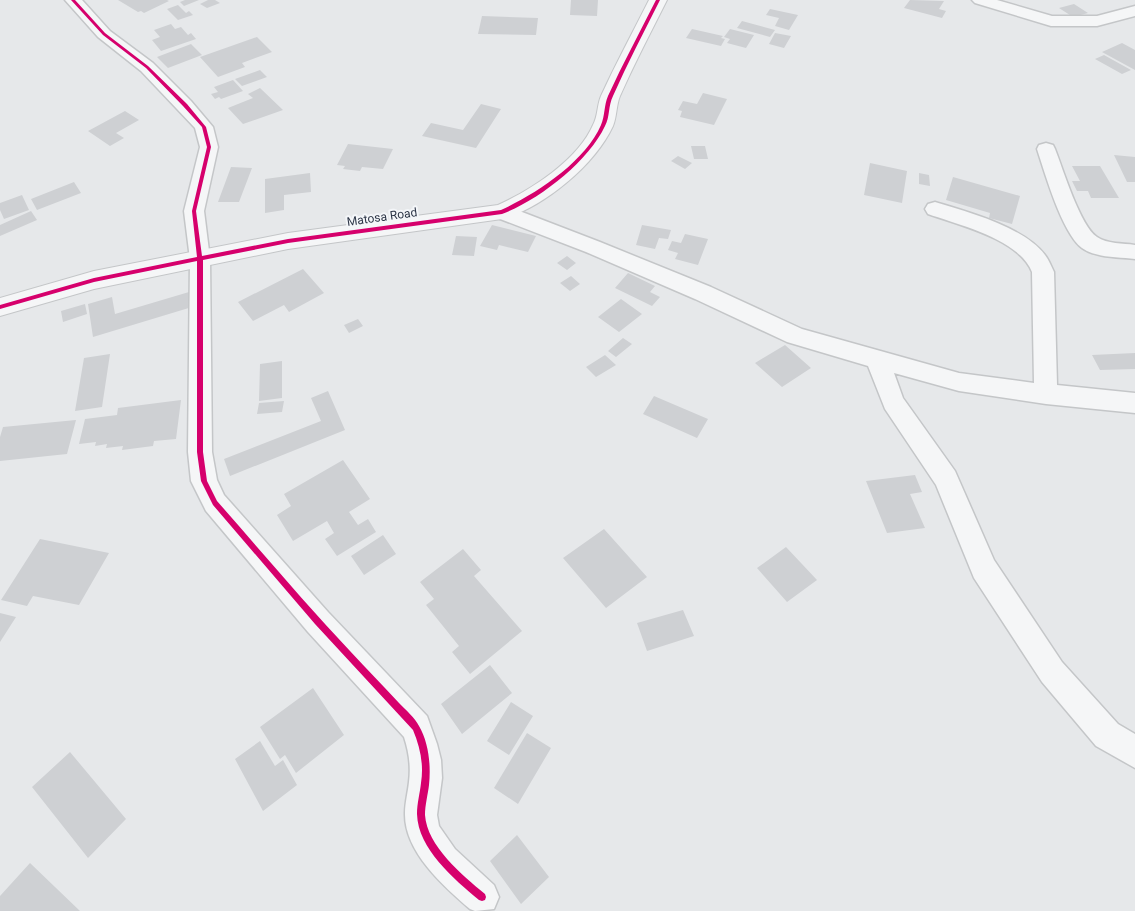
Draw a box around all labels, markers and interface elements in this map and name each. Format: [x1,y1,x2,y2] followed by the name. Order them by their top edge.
[346,205,418,229] street label: Matosa Road

